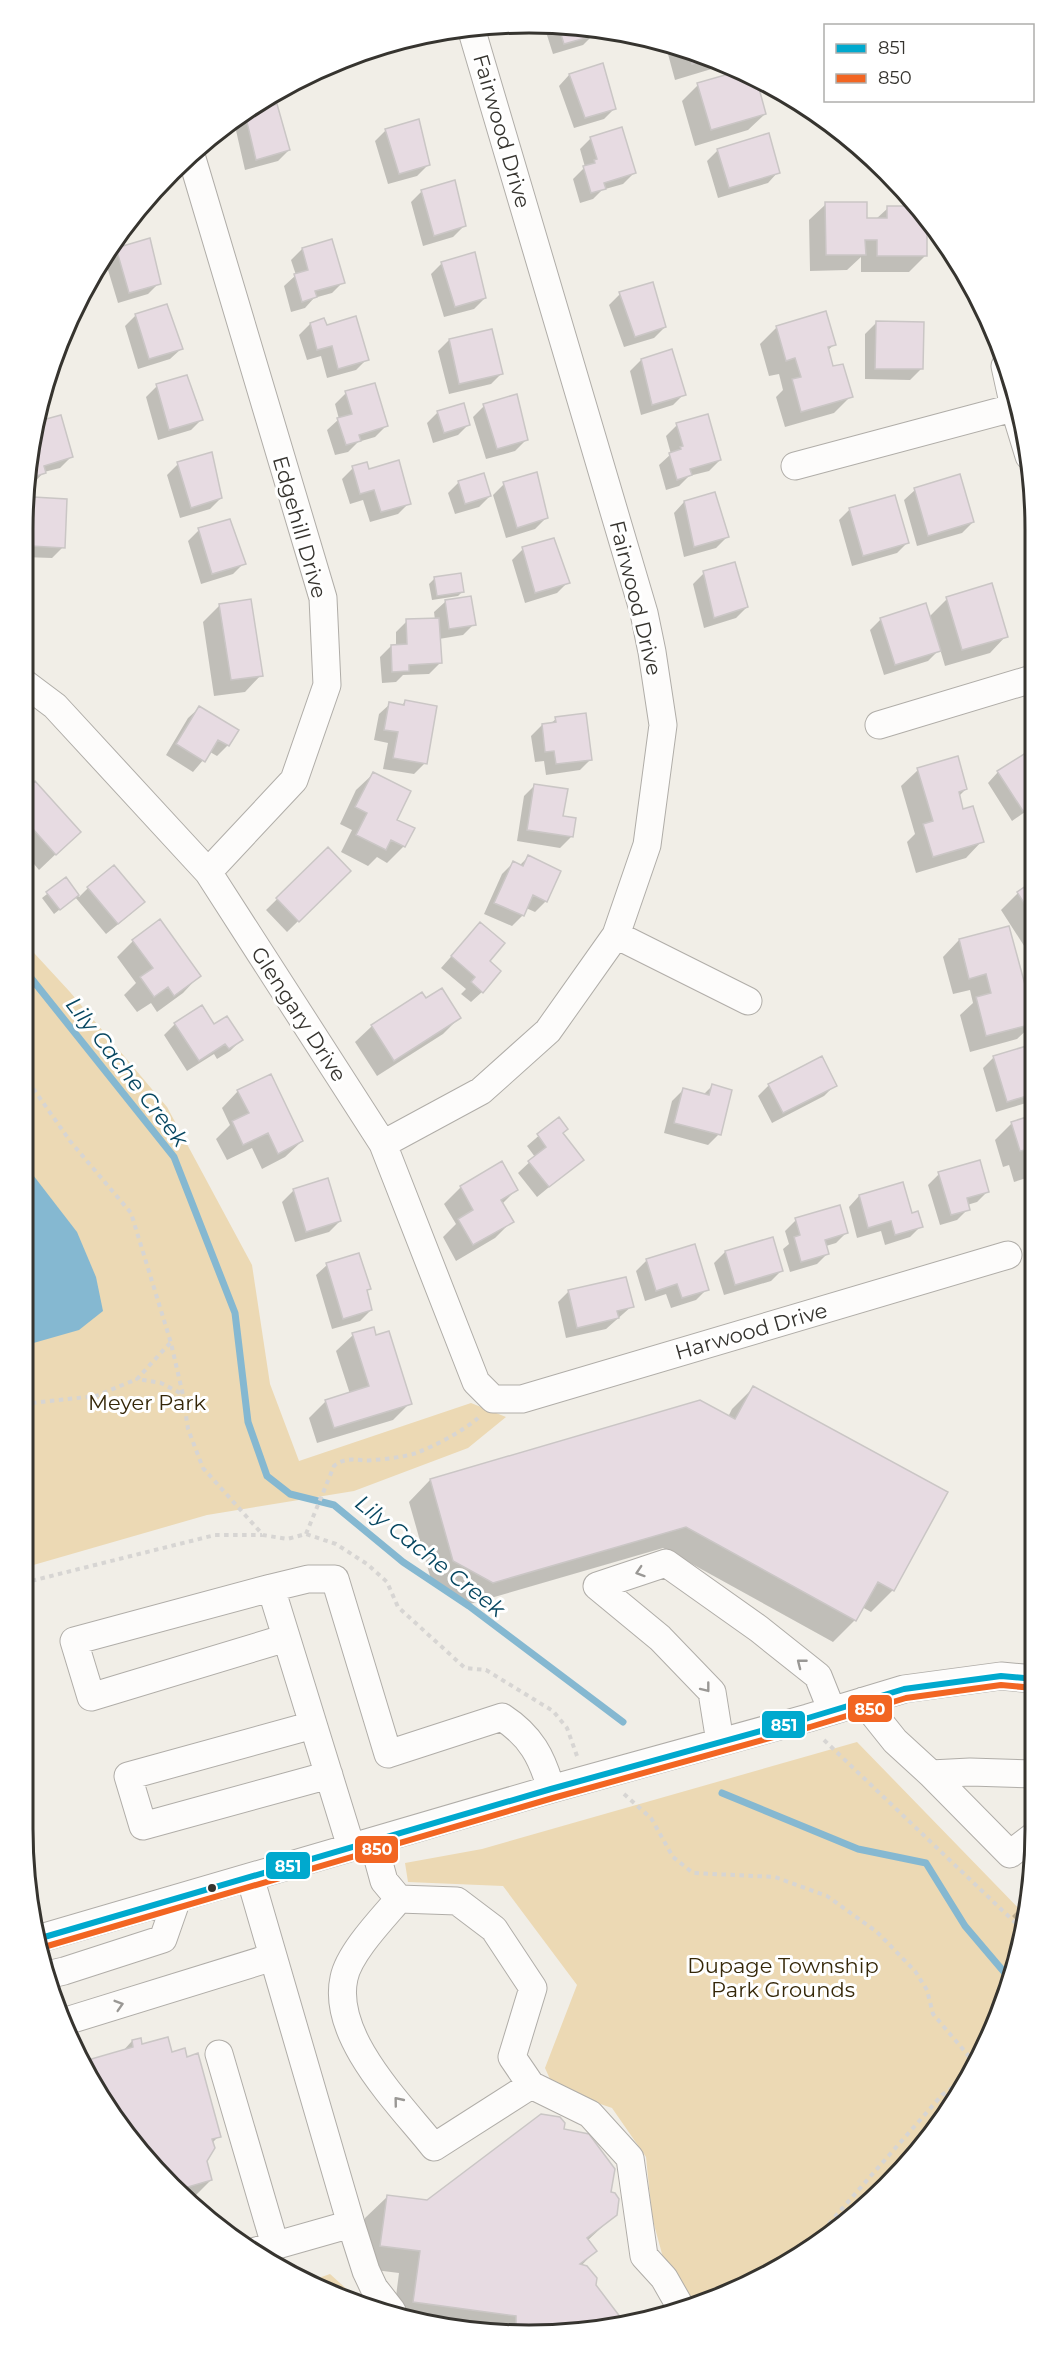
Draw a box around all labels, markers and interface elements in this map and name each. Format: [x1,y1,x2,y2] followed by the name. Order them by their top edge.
[824,24,1034,102] legend
[878,37,906,59] text: 851
[468,51,536,211] street label: Fairwood Drive
[878,67,912,89] text: 850
[268,453,332,601] street label: Edgehill Drive
[605,518,667,678] street label: Fairwood Drive
[246,942,352,1086] street label: Glengary Drive
[60,992,194,1153] water label: Lily Cache Creek
[672,1297,830,1365] street label: Harwood Drive
[88,1390,207,1415] park label: Meyer Park
[350,1489,511,1623] water label: Lily Cache Creek
[635,1565,646,1577] one-way arrow
[797,1659,808,1670] one-way arrow
[699,1681,710,1692] one-way arrow
[847,1694,893,1723] line badge: 850
[855,1700,886,1719] text: 850
[761,1710,806,1739] line badge: 851
[771,1716,797,1735] text: 851
[354,1835,399,1864] line badge: 850
[362,1840,393,1859] text: 850
[265,1851,311,1880] line badge: 851
[275,1857,301,1876] text: 851
[206,1882,218,1894] unlabelled marker
[687,1953,879,2002] park label: Dupage Township Park Grounds
[113,2000,124,2012] one-way arrow
[394,2097,405,2108] one-way arrow

